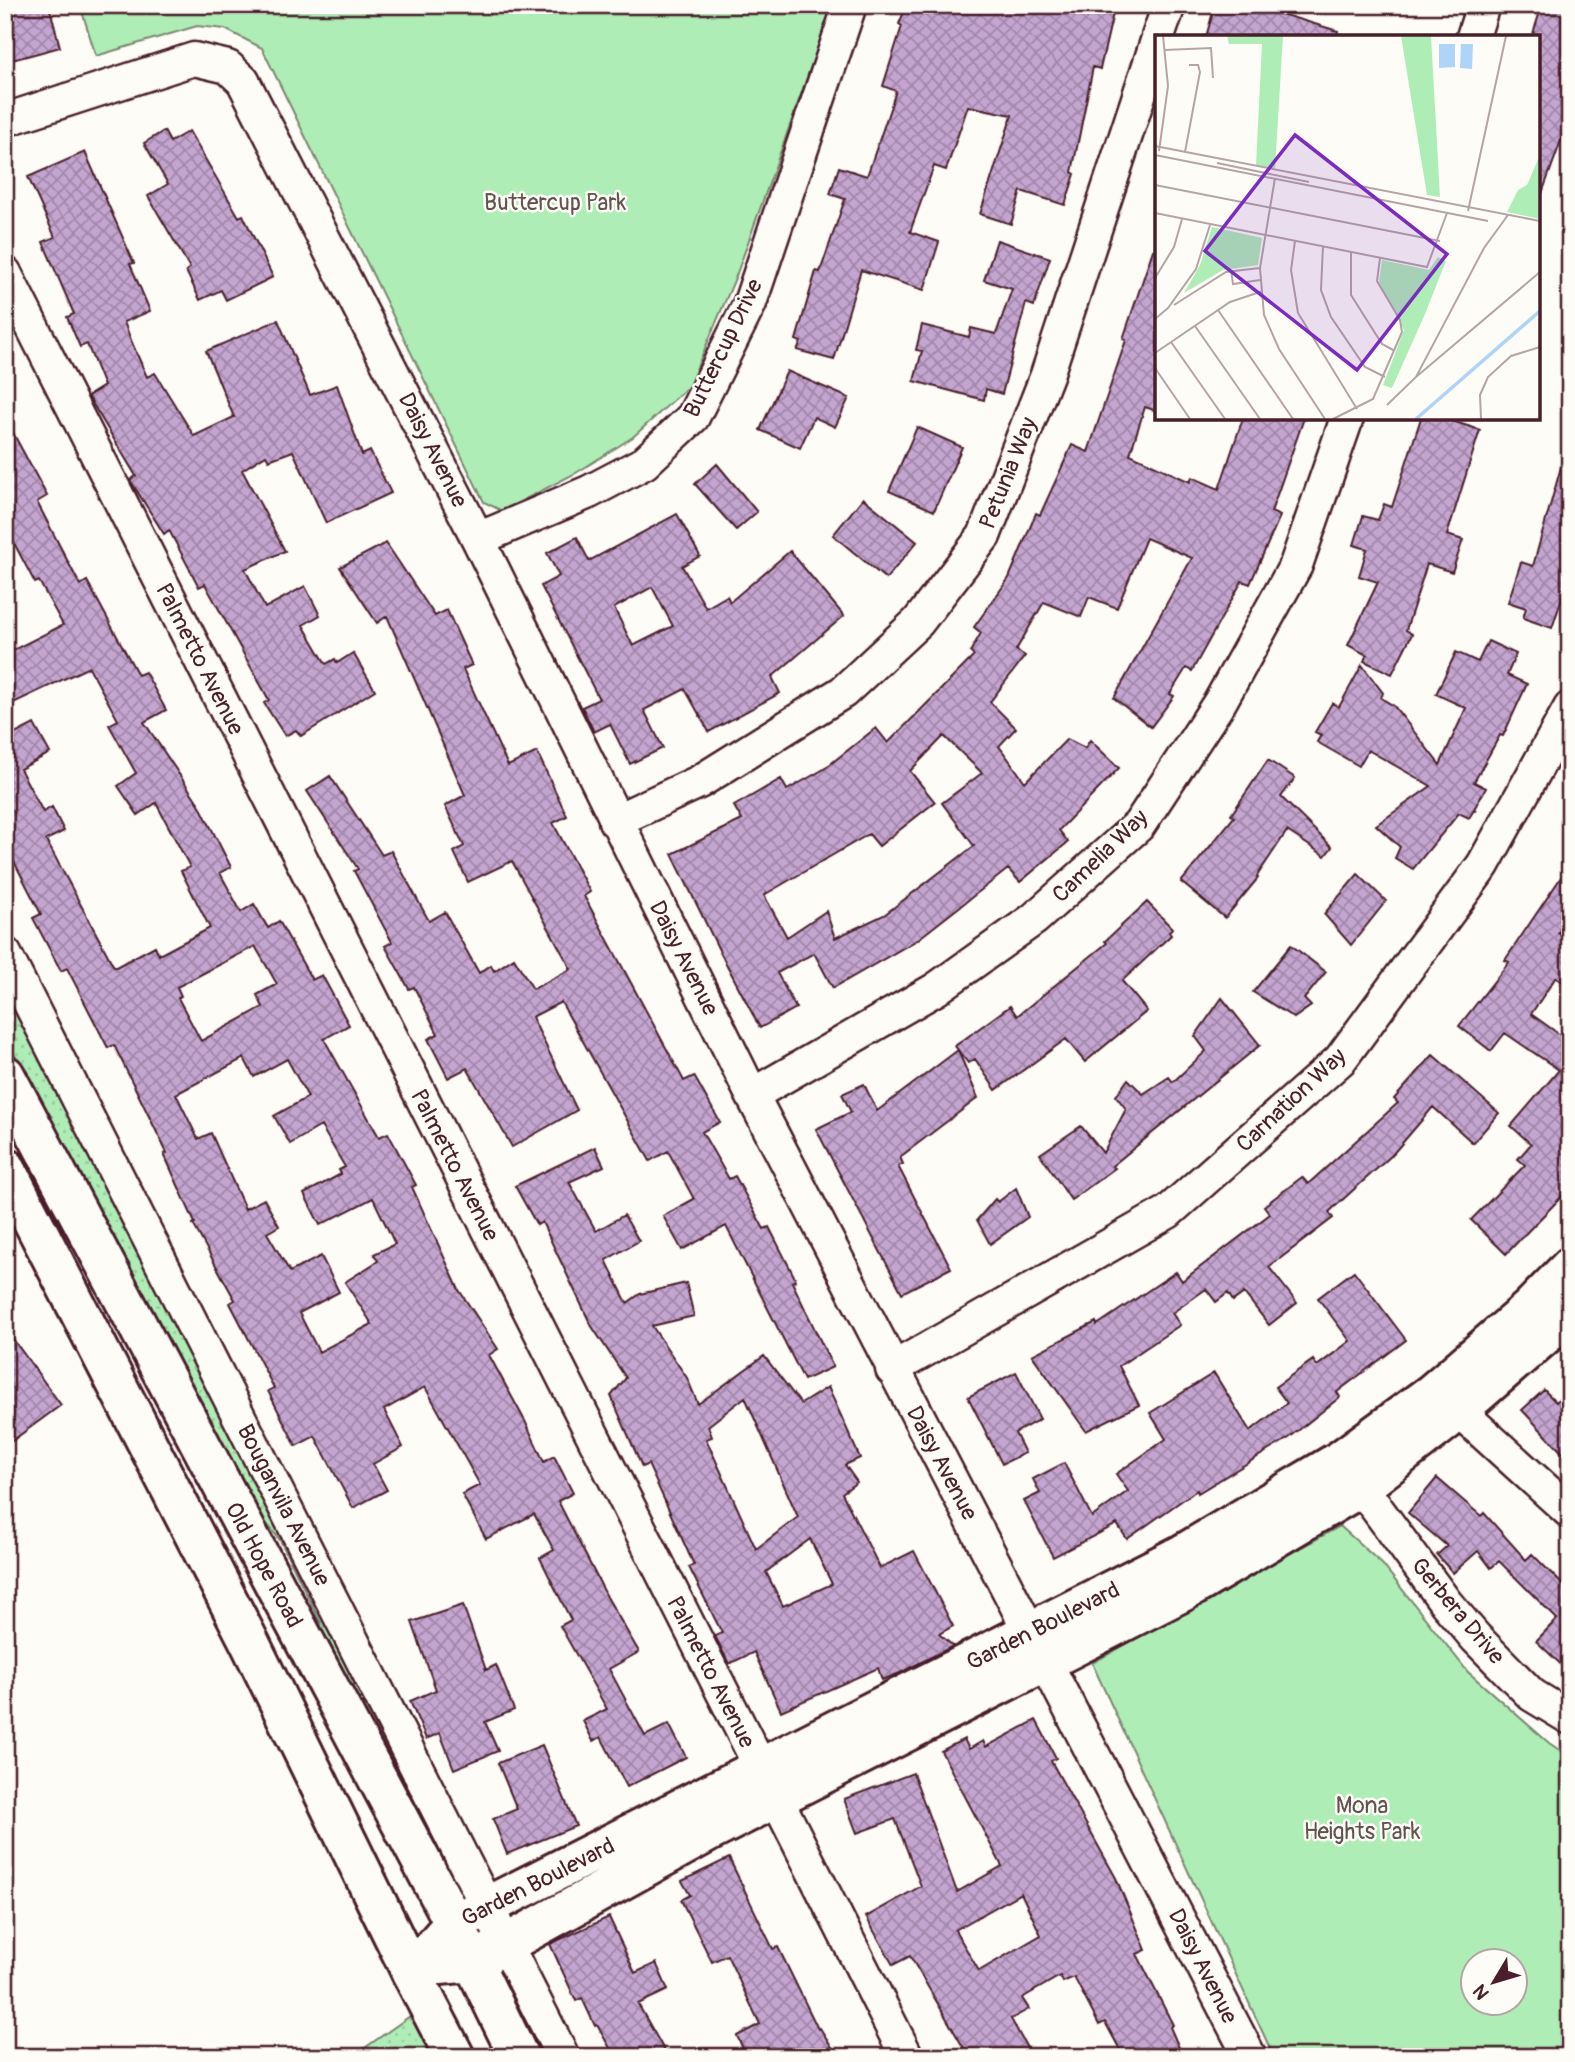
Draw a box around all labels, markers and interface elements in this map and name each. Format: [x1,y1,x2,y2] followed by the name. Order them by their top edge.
[1155,35,1540,420] inset map
[484,188,626,217] park label: Buttercup Park
[677,273,769,422] street label: Buttercup Drive
[392,388,475,513] street label: Daisy Avenue
[972,413,1044,533] street label: Petunia Way
[149,578,251,740] street label: Palmetto Avenue
[1046,803,1154,909] street label: Camelia Way
[643,896,726,1021] street label: Daisy Avenue
[1230,1042,1352,1158] street label: Carnation Way
[404,1084,506,1246] street label: Palmetto Avenue
[900,1401,984,1526] street label: Daisy Avenue
[231,1419,338,1591] street label: Bouganvila Avenue
[219,1497,309,1633] street label: Old Hope Road
[1405,1552,1511,1671] street label: Gerbera Drive
[962,1575,1124,1677] street label: Garden Boulevard
[660,1591,762,1753] street label: Palmetto Avenue
[1304,1791,1421,1846] park label: Mona Heights Park
[457,1831,619,1933] street label: Garden Boulevard
[1162,1904,1245,2029] street label: Daisy Avenue
[1460,1946,1530,2016] north arrow
[1468,1979,1495,2004] text: N

